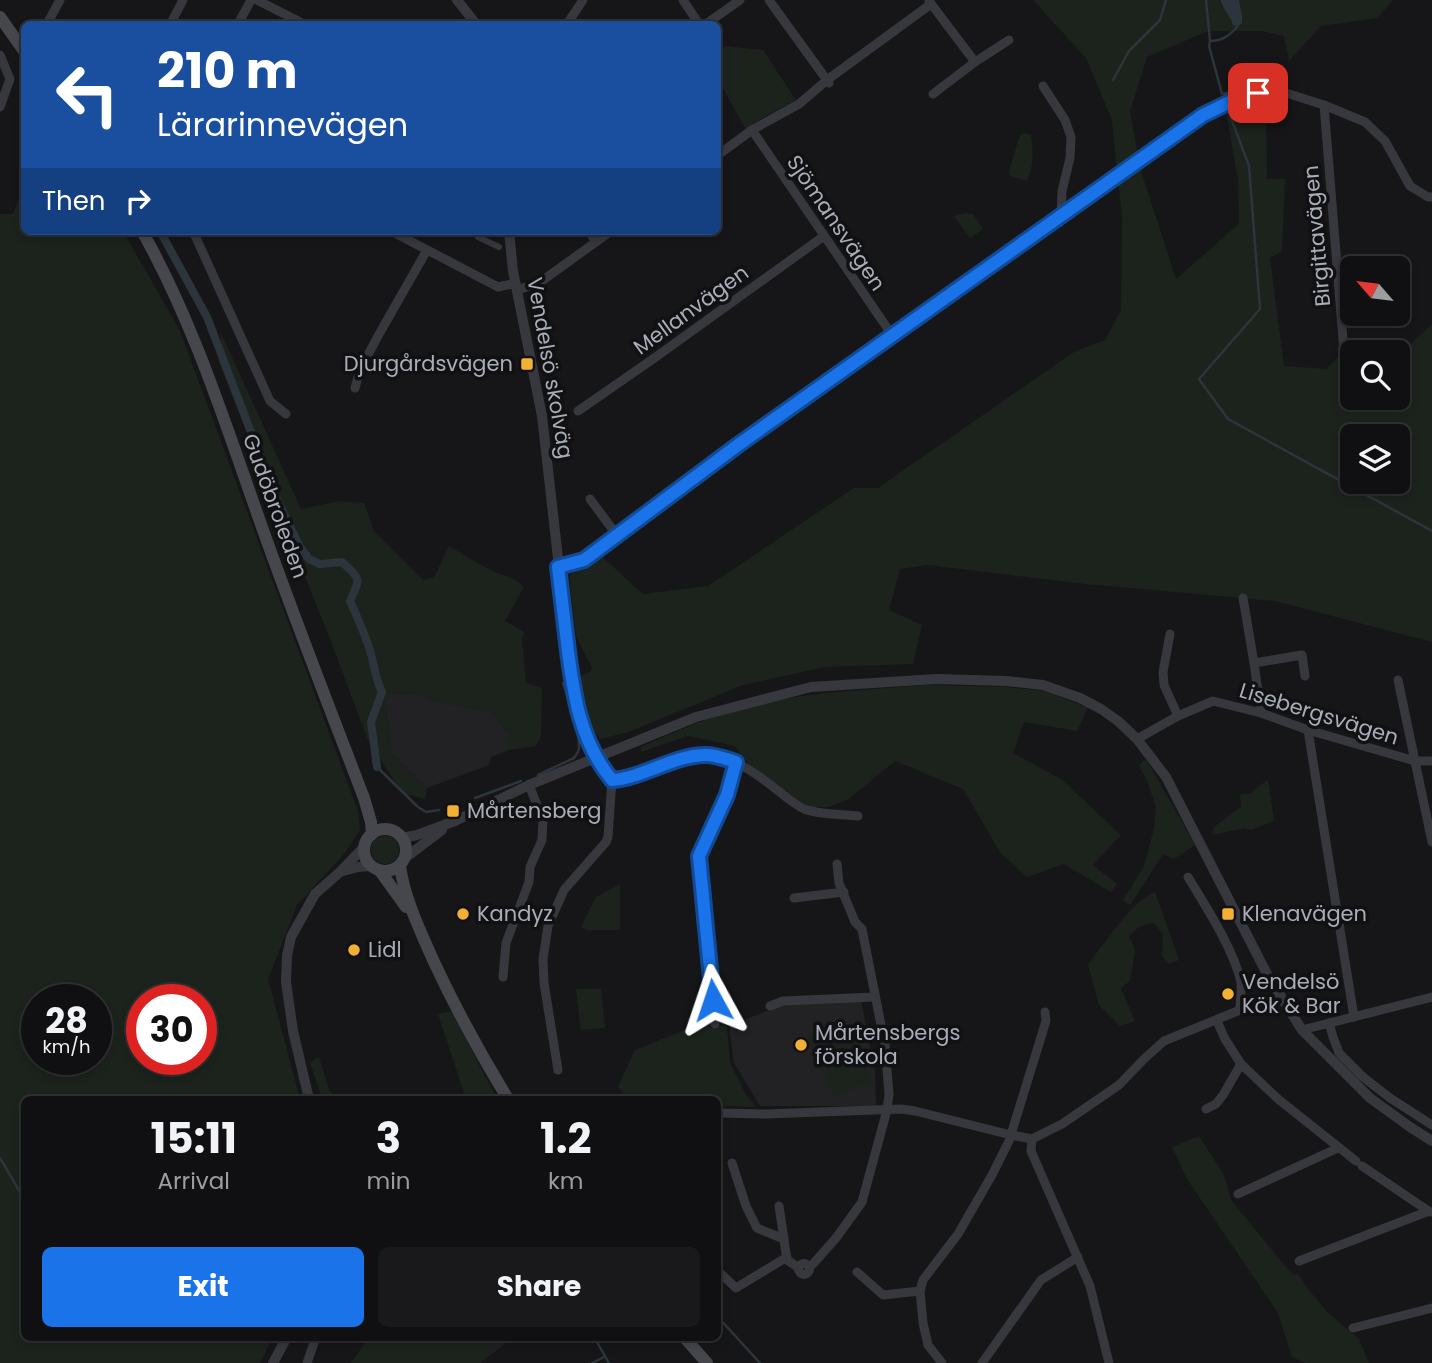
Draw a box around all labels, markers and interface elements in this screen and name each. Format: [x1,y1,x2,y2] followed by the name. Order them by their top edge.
[157,37,298,105] text: 210 m
[42,49,133,140] icon: left
[1228,63,1288,123] pin
[1239,74,1277,112] icon: arrive
[157,102,408,147] text: Lärarinnevägen
[780,149,893,296] street label: Sjömansvägen
[1296,164,1337,308] street label: Birgittavägen
[119,182,157,220] icon: right
[42,183,105,219] text: Then
[1340,256,1410,326] north arrow
[1340,256,1410,494] map controls
[627,258,754,361] street label: Mellanvägen
[520,275,581,461] street label: Vendelsö skolväg
[1340,340,1410,410] button: search
[344,349,513,378] place label: Djurgårdsvägen
[519,356,535,372] marker: Djurgårdsvägen
[1340,424,1410,494] button: layers
[236,430,315,582] street label: Gudöbroleden
[1236,676,1402,752] street label: Lisebergsvägen
[467,796,601,825] place label: Mårtensberg
[445,803,461,819] marker: Mårtensberg
[477,899,553,928] place label: Kandyz
[1242,899,1367,928] place label: Klenavägen
[455,906,471,922] marker: Kandyz
[1220,906,1236,922] marker: Klenavägen
[368,935,402,964] place label: Lidl
[346,942,362,958] marker: Lidl
[676,963,750,1037] position arrow
[1242,967,1341,1020] place label: Vendelsö Kök & Bar
[126,984,217,1075] speed limit sign: 30
[1220,986,1236,1002] marker: Vendelsö Kök & Bar
[45,996,88,1045] text: 28
[815,1018,960,1071] place label: Mårtensbergs förskola
[43,1034,90,1059] text: km/h
[793,1037,809,1053] marker: Mårtensbergs förskola
[150,1109,237,1168] text: 15:11
[376,1109,401,1168] text: 3
[540,1109,592,1168] text: 1.2
[158,1165,230,1197] text: Arrival
[366,1165,411,1197] text: min
[548,1165,584,1197] text: km
[42,1247,364,1327] button: Exit
[378,1247,700,1327] button: Share

